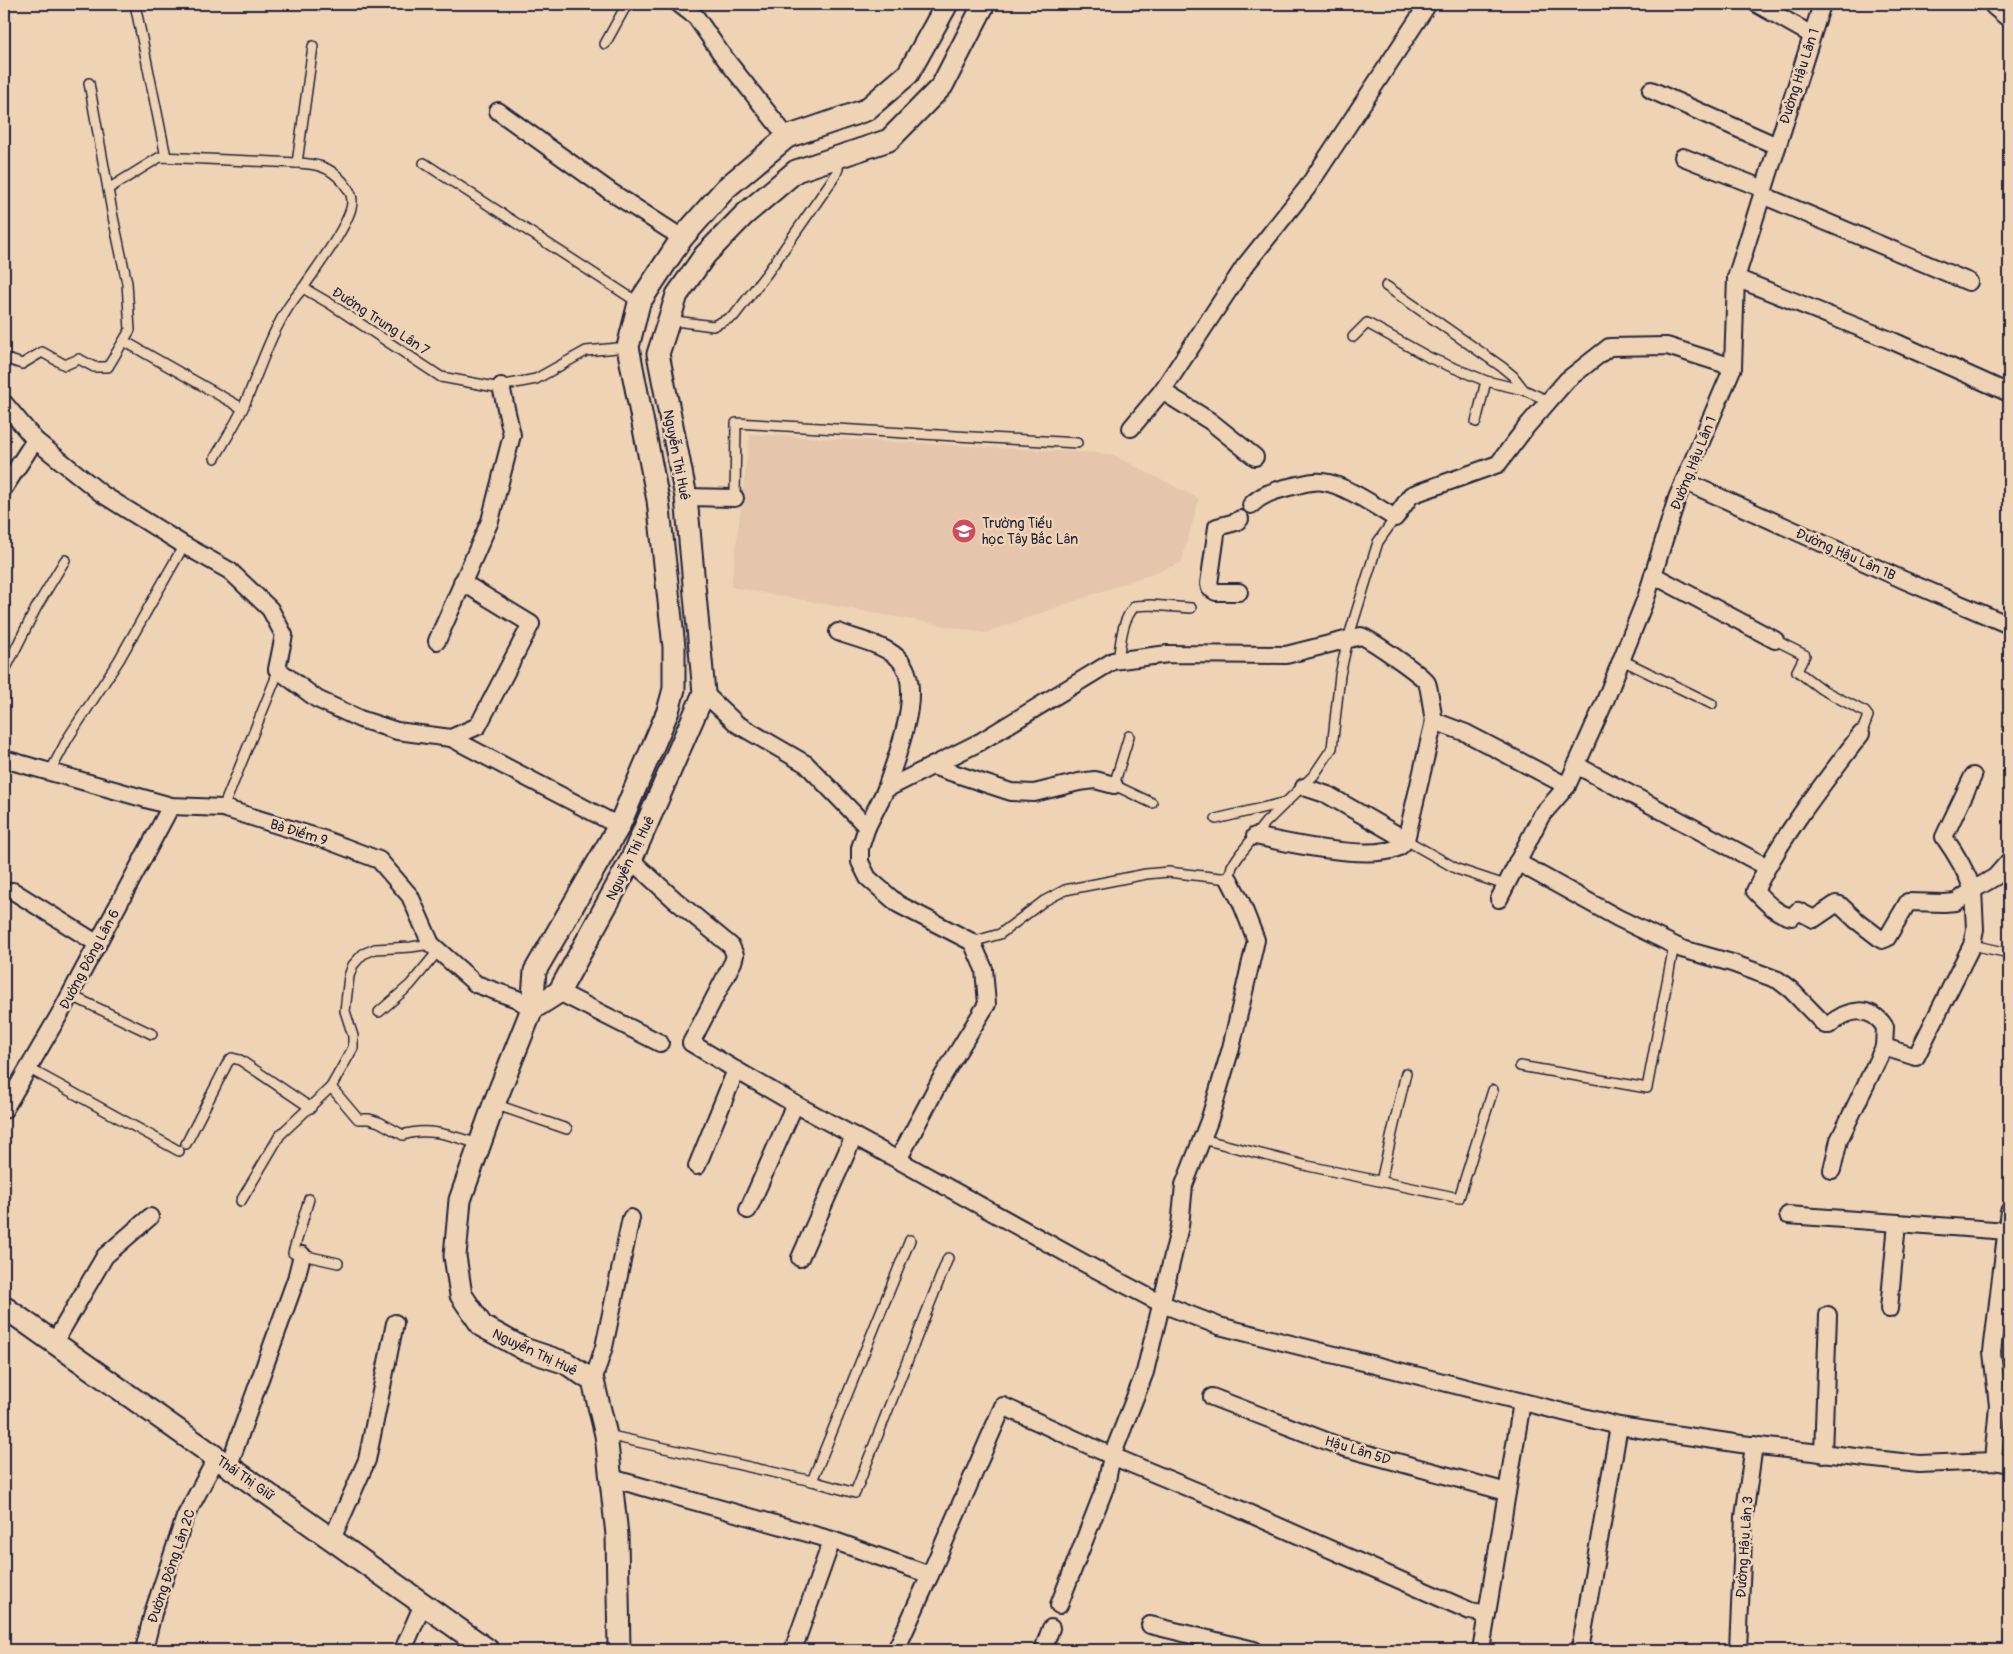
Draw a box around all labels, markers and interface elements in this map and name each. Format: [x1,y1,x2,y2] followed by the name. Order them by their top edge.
[1776,26,1823,126] street label: Đường Hậu Lân 1
[329,284,433,360] street label: Đường Trung Lân 7
[659,408,695,502] street label: Nguyễn Thị Huê
[1667,414,1720,513] street label: Đường Hậu Lân 1
[982,515,1078,548] place label: Trường Tiểu học Tây Bắc Lân
[951,518,977,544] school or university icon: Trường Tiểu học Tây Bắc Lân
[1793,525,1898,584] street label: Đường Hậu Lân 1B
[602,813,658,903] street label: Nguyễn Thị Huê
[268,816,330,849] street label: Bà Điểm 9
[56,906,123,1012] street label: Đường Đông Lân 6
[490,1324,580,1380] street label: Nguyễn Thị Huê
[1323,1432,1393,1469] street label: Hậu Lân 5D
[213,1452,278,1505] street label: Thái Thị Giữ
[1732,1495,1757,1598] street label: Đường Hậu Lân 3
[144,1507,199,1625] street label: Đường Đông Lân 2C

